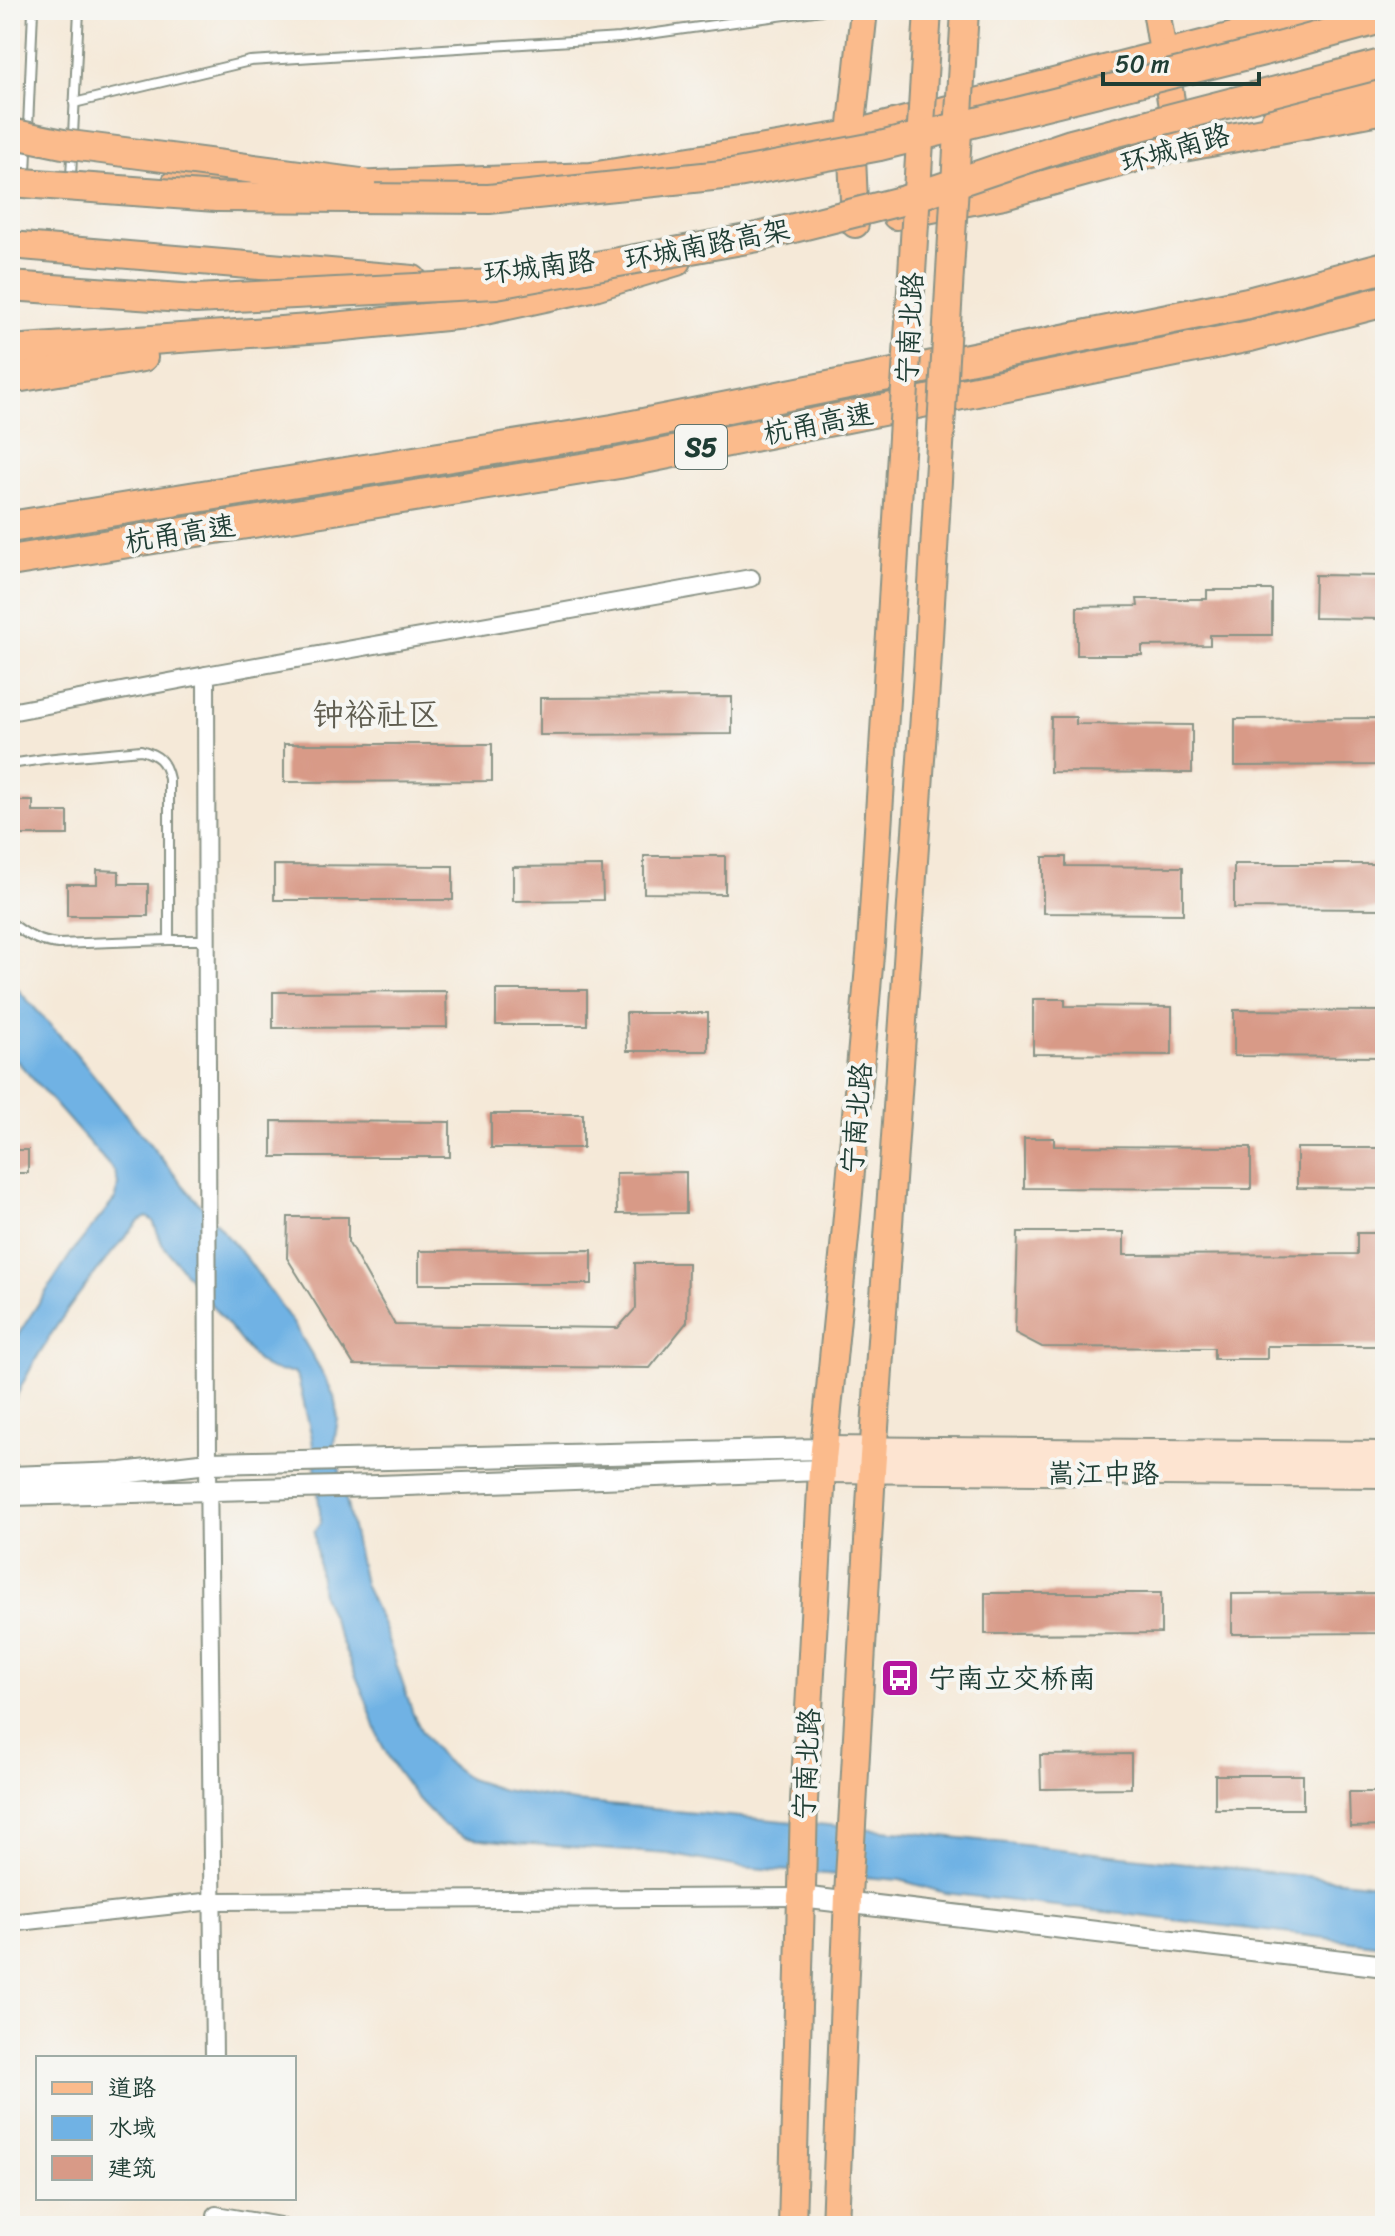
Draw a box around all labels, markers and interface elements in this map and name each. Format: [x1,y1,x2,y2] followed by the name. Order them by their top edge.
[1103,36,1259,86] scale bar
[1115,43,1170,85] text: 50 m
[1115,109,1236,187] street label: 环城南路
[620,204,794,285] street label: 环城南路高架
[480,235,598,298] street label: 环城南路
[882,271,937,385] street label: 宁南北路
[758,389,878,458] street label: 杭甬高速
[675,425,727,469] road number: S5
[121,501,239,566] street label: 杭甬高速
[312,686,440,743] district label: 钟裕社区
[827,1060,886,1176] street label: 宁南北路
[1047,1449,1159,1498] street label: 嵩江中路
[928,1654,1096,1703] place label: 宁南立交桥南
[879,1657,921,1699] bus stop icon: 宁南立交桥南
[779,1707,834,1821] street label: 宁南北路
[36,2056,296,2200] legend
[108,2067,156,2109] text: 道路
[108,2107,156,2149] text: 水域
[108,2147,156,2189] text: 建筑

